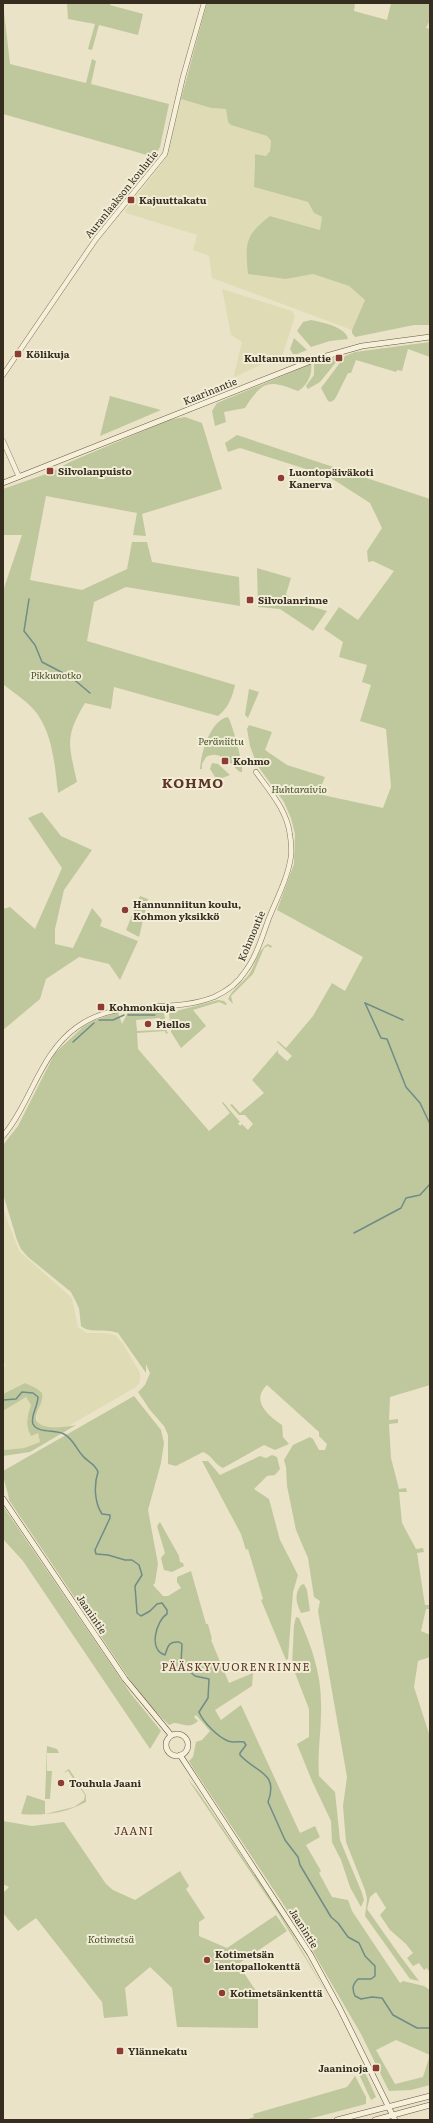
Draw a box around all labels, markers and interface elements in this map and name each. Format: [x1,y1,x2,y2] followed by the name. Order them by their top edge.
[80,147,161,241] street label: Auranlaakson koulutie
[139,192,207,207] place label: Kajuuttakatu
[126,195,136,205] marker: Kajuuttakatu
[26,346,70,361] place label: Kölikuja
[13,349,23,359] marker: Kölikuja
[244,350,331,365] place label: Kultanummentie
[334,353,344,363] marker: Kultanummentie
[181,373,239,408] street label: Kaarinantie
[58,463,132,478] place label: Silvolanpuisto
[289,464,374,491] place label: Luontopäiväkoti Kanerva
[45,466,55,476] marker: Silvolanpuisto
[276,473,286,483] marker: Luontopäiväkoti Kanerva
[258,592,328,607] place label: Silvolanrinne
[245,595,255,605] marker: Silvolanrinne
[31,667,81,682] park label: Pikkunotko
[198,733,244,748] park label: Peräniittu
[233,753,270,768] place label: Kohmo
[220,756,230,766] marker: Kohmo
[162,772,224,792] district label: KOHMO
[271,781,327,796] park label: Huhtaraivio
[133,896,241,923] place label: Hannunniitun koulu, Kohmon yksikkö
[120,905,130,915] marker: Hannunniitun koulu, Kohmon yksikkö
[233,908,268,964] street label: Kohmontie
[109,999,175,1014] place label: Kohmonkuja
[96,1002,106,1012] marker: Kohmonkuja
[156,1016,190,1031] place label: Piellos
[143,1019,153,1029] marker: Piellos
[74,1591,111,1636] street label: Jaanintie
[161,1658,311,1674] district label: PÄÄSKYVUORENRINNE
[69,1775,141,1790] place label: Touhula Jaani
[56,1778,66,1788] marker: Touhula Jaani
[114,1822,154,1838] district label: JAANI
[286,1905,323,1951] street label: Jaanintie
[88,1931,134,1946] park label: Kotimetsä
[215,1946,300,1973] place label: Kotimetsän lentopallokenttä
[202,1955,212,1965] marker: Kotimetsän lentopallokenttä
[230,1985,323,2000] place label: Kotimetsänkenttä
[217,1988,227,1998] marker: Kotimetsänkenttä
[128,2043,188,2058] place label: Ylännekatu
[115,2046,125,2056] marker: Ylännekatu
[318,2060,368,2075] place label: Jaaninoja
[371,2063,381,2073] marker: Jaaninoja

